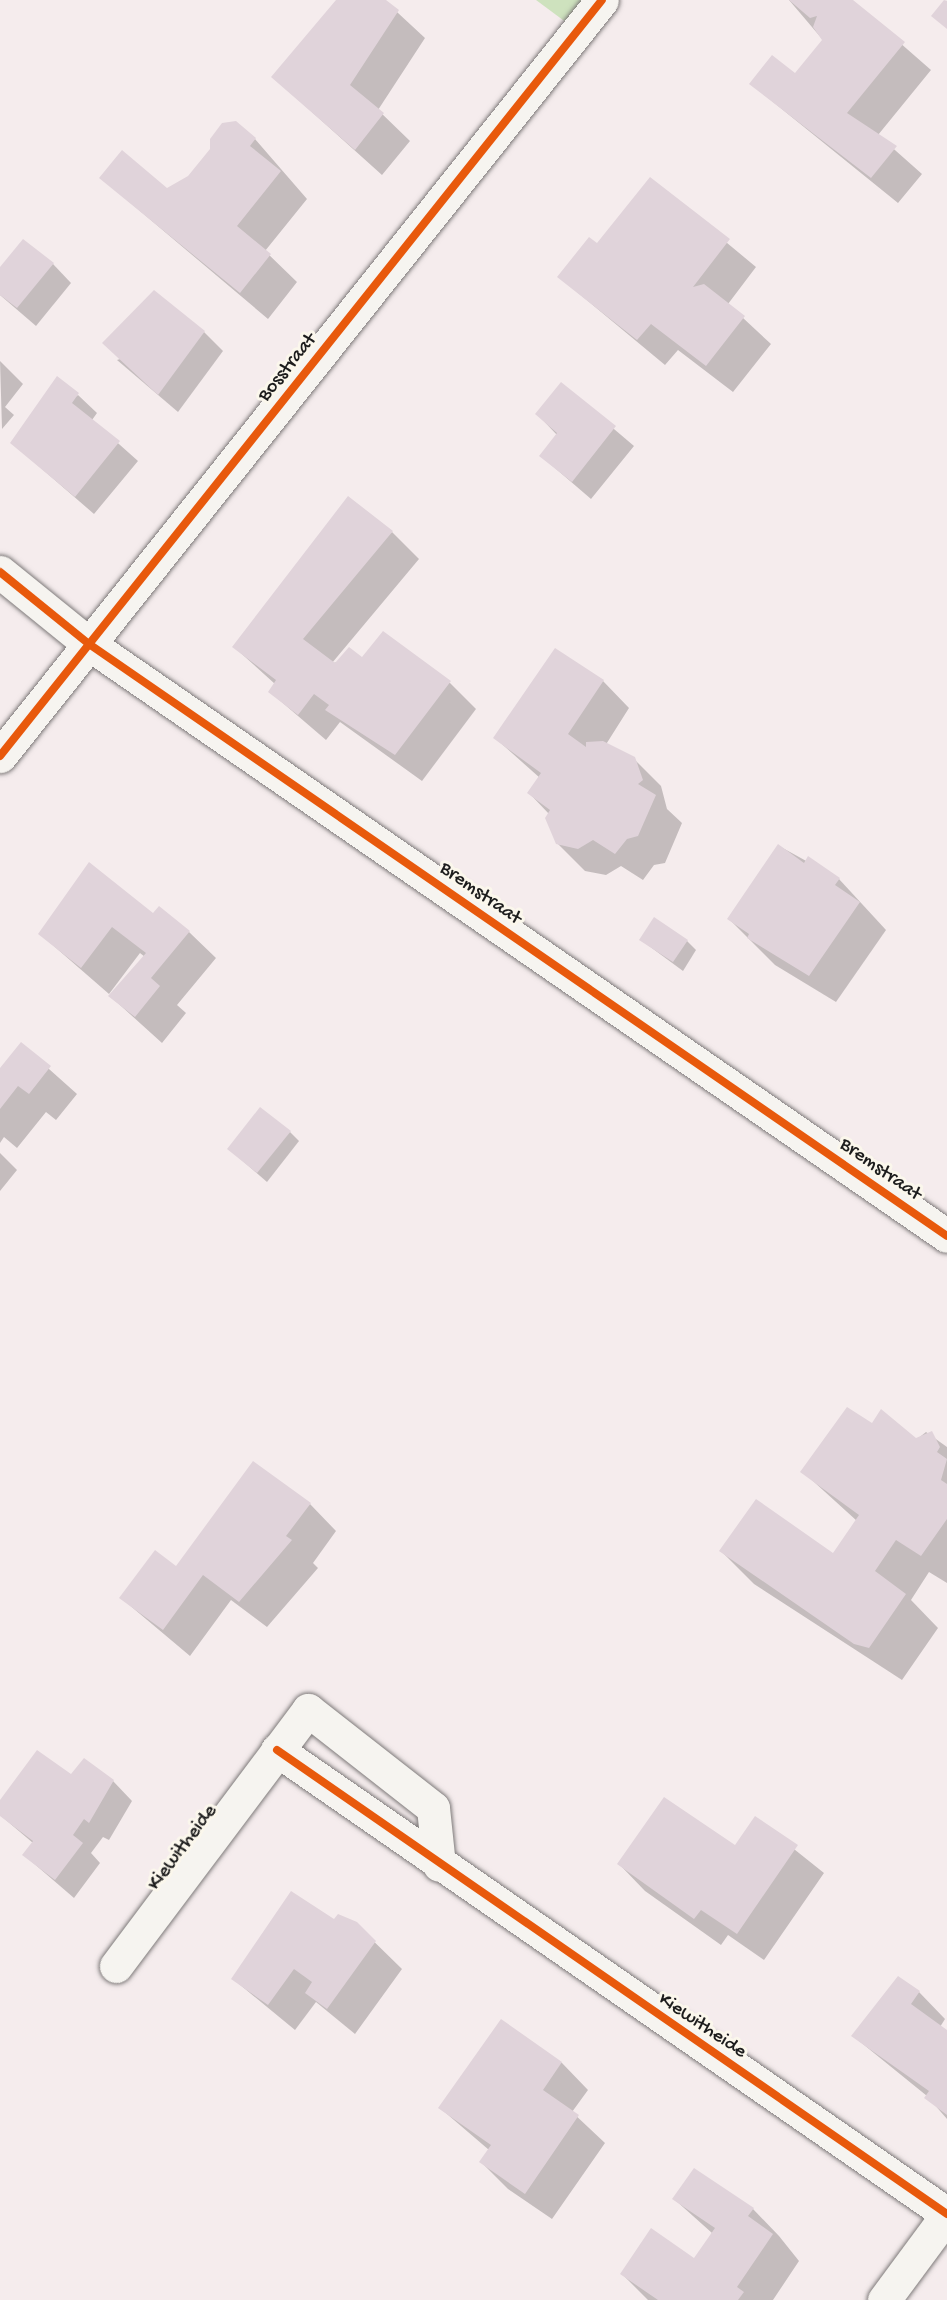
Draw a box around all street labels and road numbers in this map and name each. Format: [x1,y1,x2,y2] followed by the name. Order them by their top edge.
[253,329,323,407] street label: Bosstraat
[434,857,526,931] street label: Bremstraat
[834,1133,926,1207] street label: Bremstraat
[143,1800,223,1896] street label: Kiewitheide
[653,1988,751,2064] street label: Kiewitheide

